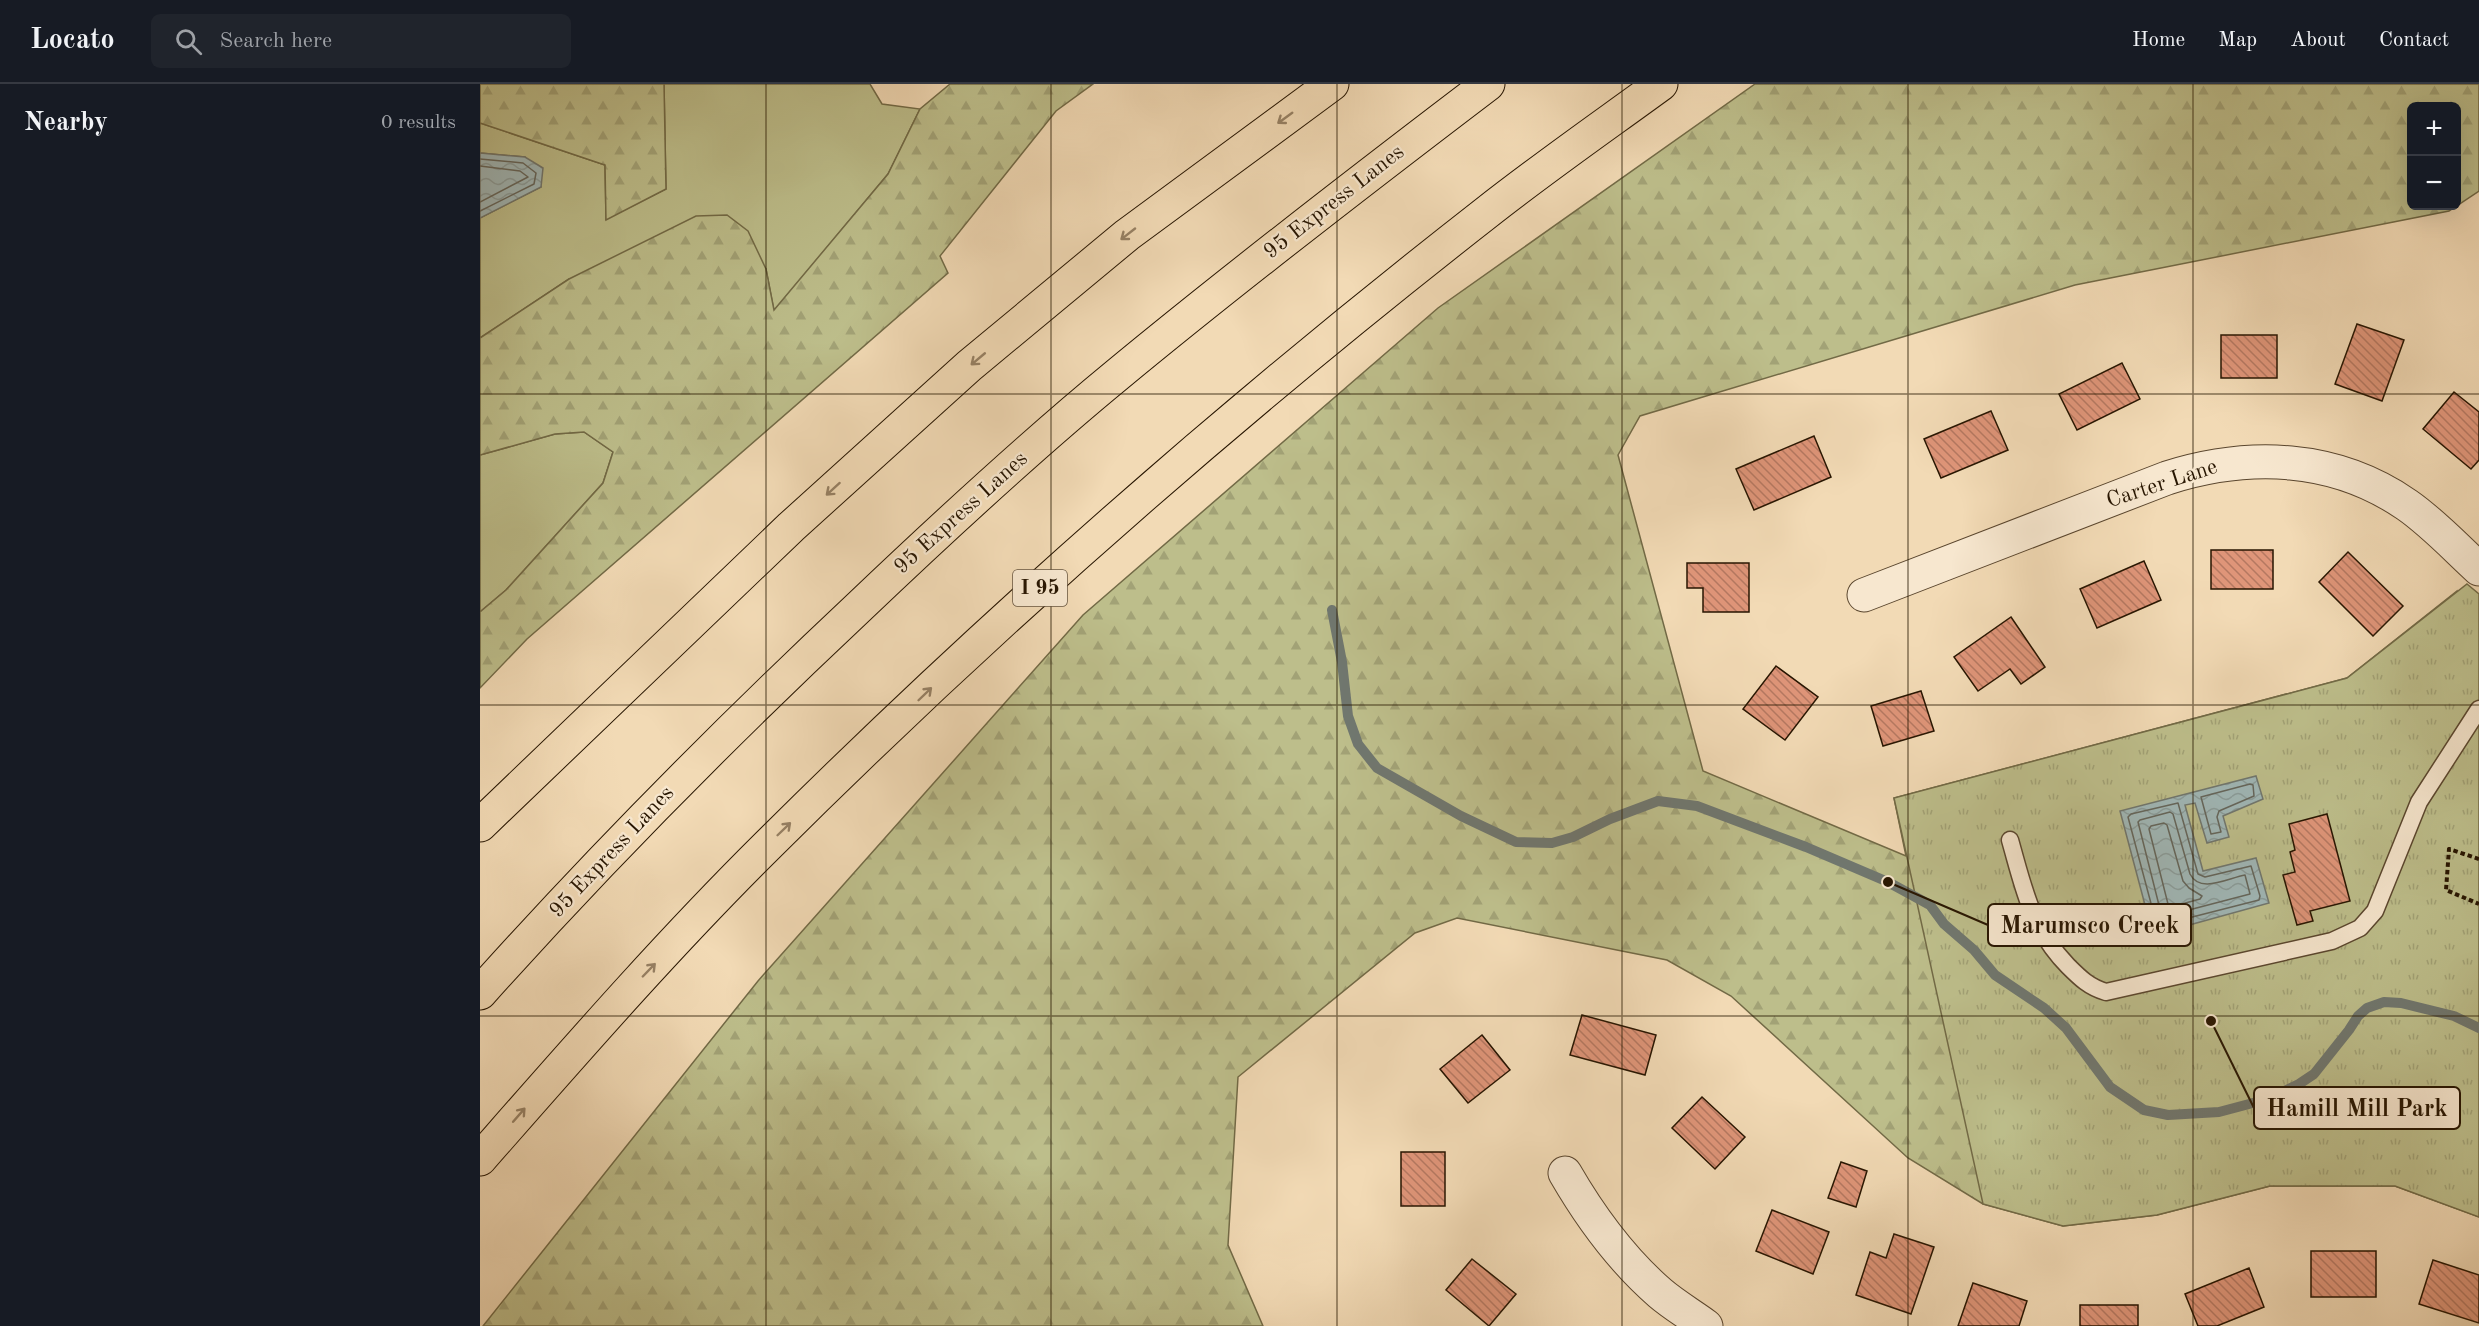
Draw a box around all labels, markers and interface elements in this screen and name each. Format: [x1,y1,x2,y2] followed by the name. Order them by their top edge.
[151,14,571,68] search box
[172,25,205,58] icon: search
[30,27,115,55] text: Locato
[220,30,332,52] text: Search here
[2132,30,2185,51] text: Home
[2218,30,2257,51] text: Map
[2290,30,2346,51] text: About
[2379,30,2449,51] text: Contact
[2407,102,2461,210] map controls
[2407,102,2461,156] button: +
[24,110,108,136] text: Nearby
[1277,112,1293,124] one-way arrow
[381,113,456,133] text: 0 results
[1260,141,1408,263] street label: 95 Express Lanes
[2407,156,2461,210] button: −
[1120,228,1136,241] one-way arrow
[971,352,986,366] one-way arrow
[890,448,1032,578] street label: 95 Express Lanes
[2104,456,2220,512] street label: Carter Lane
[826,482,841,496] one-way arrow
[1013,570,1067,606] road number: I 95
[917,687,932,702] one-way arrow
[546,782,678,922] street label: 95 Express Lanes
[777,822,792,837] one-way arrow
[1988,904,2191,946] callout: Marumsco Creek
[2000,915,2180,939] text: Marumsco Creek
[641,962,656,977] one-way arrow
[2254,1087,2460,1129] callout: Hamill Mill Park
[2266,1098,2448,1122] text: Hamill Mill Park
[512,1108,526,1123] one-way arrow

